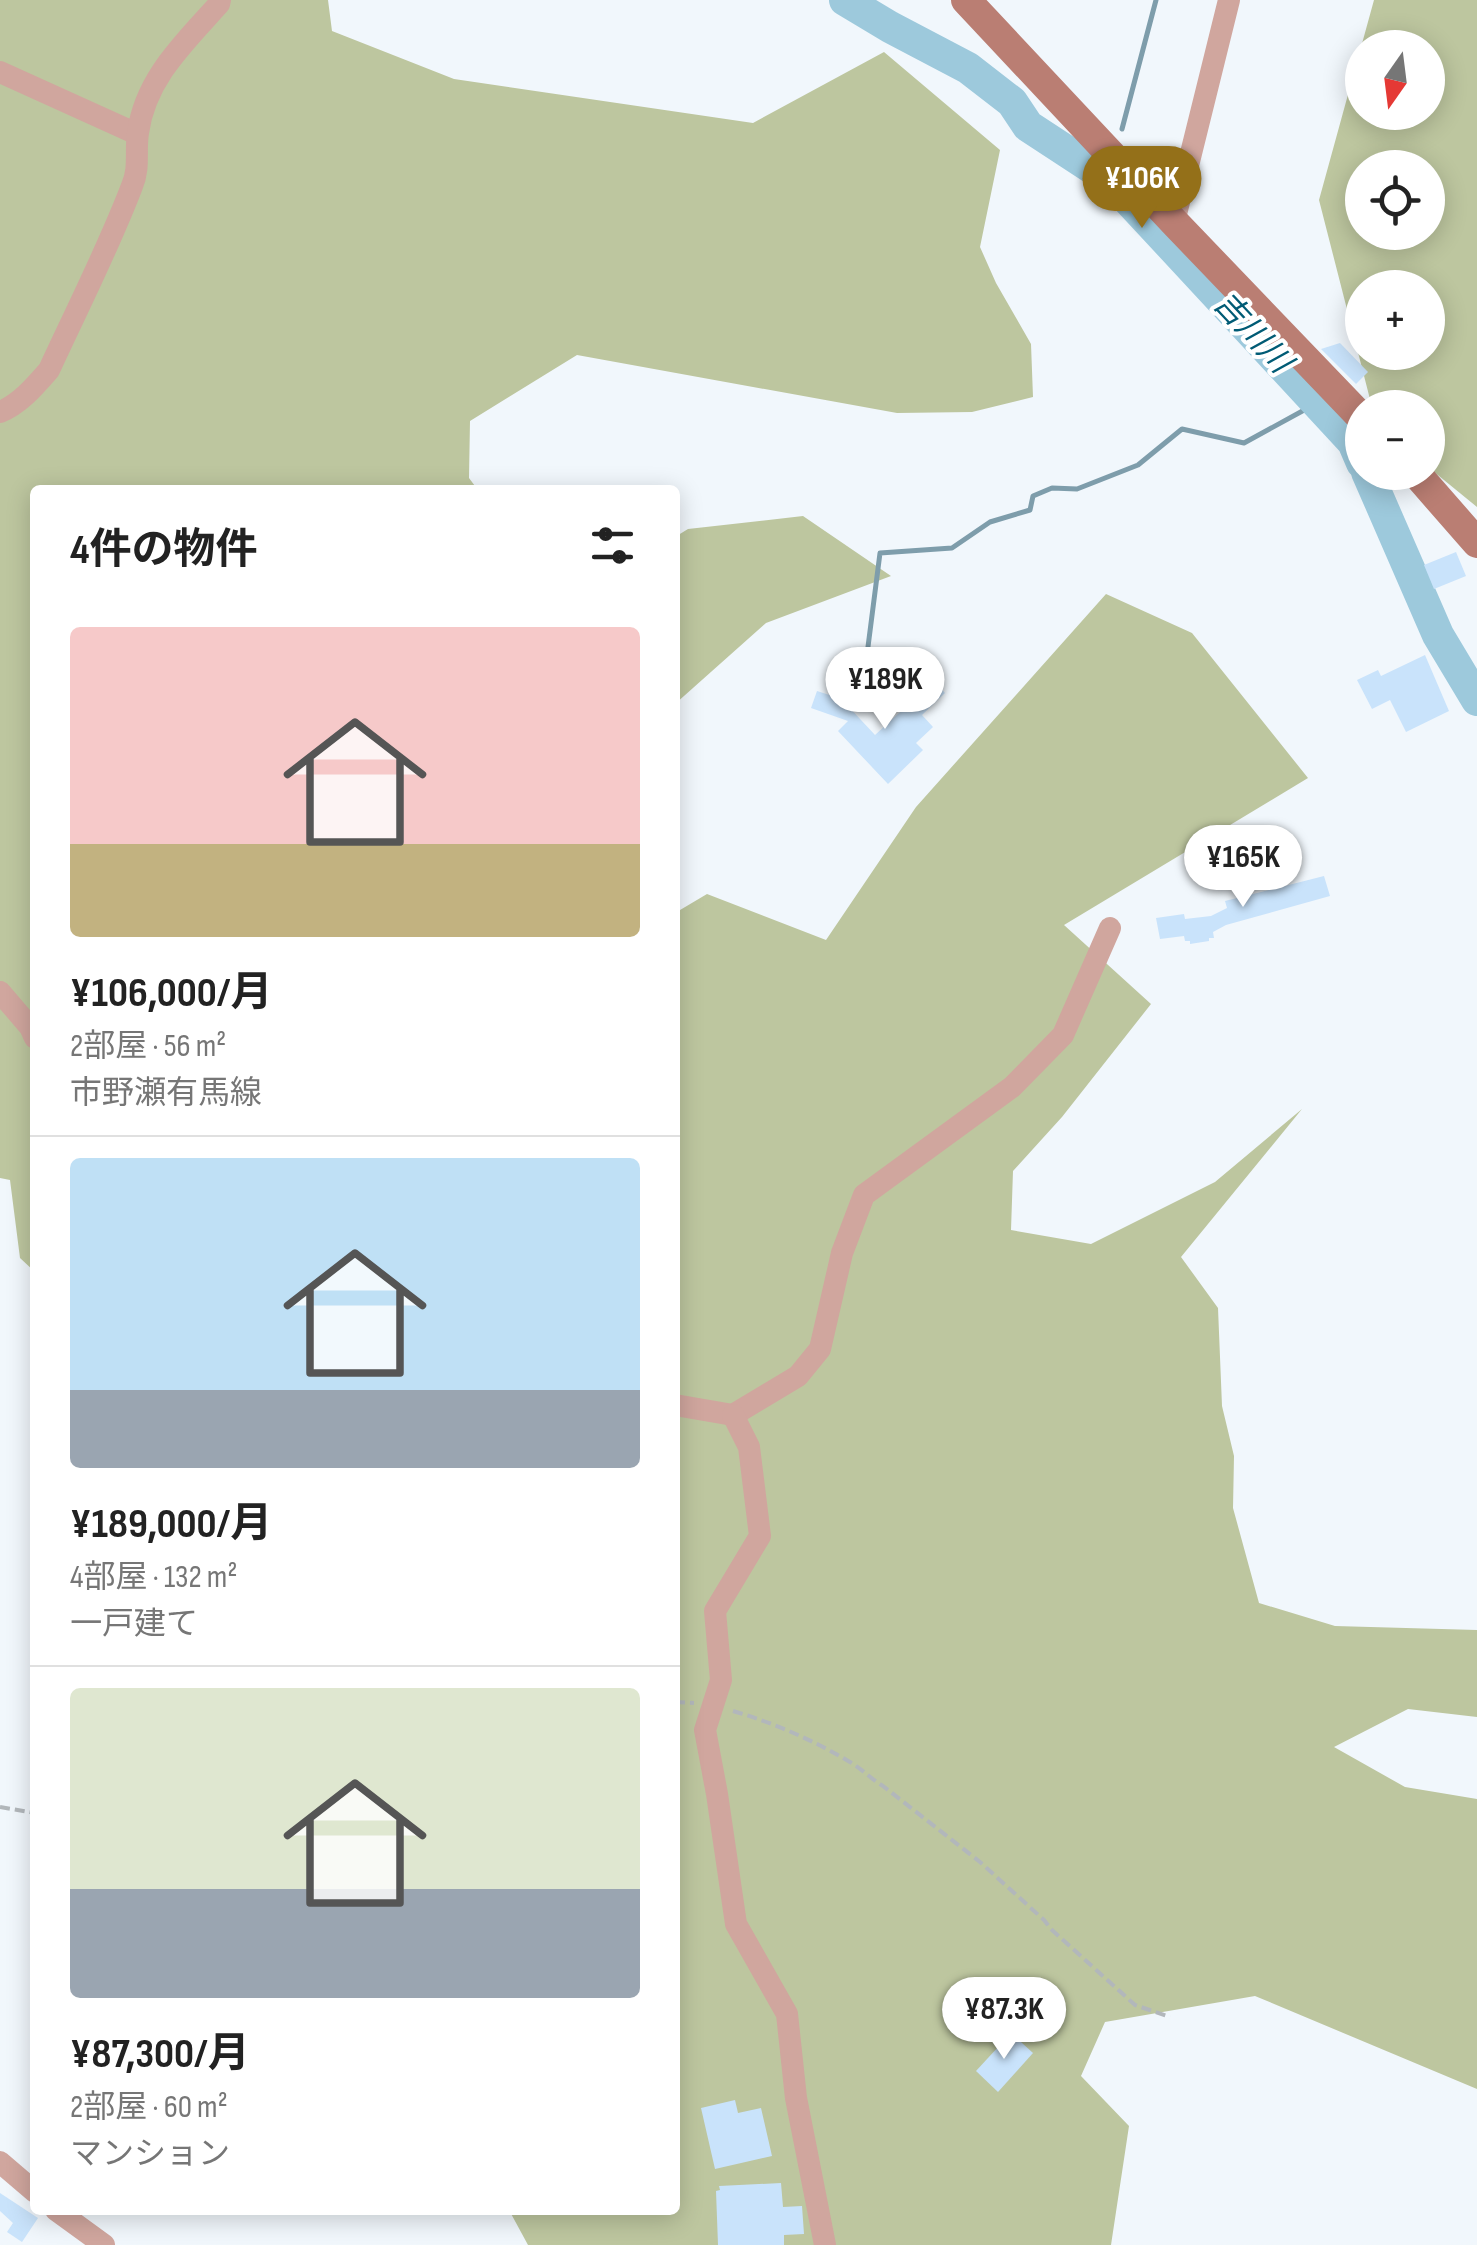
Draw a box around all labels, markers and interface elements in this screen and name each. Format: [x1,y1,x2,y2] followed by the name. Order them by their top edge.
[1345,30,1445,130] north arrow
[1345,30,1445,490] map controls
[1072,146,1212,231] pin: ¥106K
[1345,150,1445,250] button: locate
[1104,159,1180,198] text: ¥106K
[1345,270,1445,370] button: +
[1205,285,1301,384] water label: 吉川川
[1345,390,1445,490] button: −
[585,518,640,573] icon: filters
[70,525,258,576] text: 4件の物件
[815,647,955,732] pin: ¥189K
[847,660,923,699] text: ¥189K
[265,692,445,872] icon: home
[1173,825,1313,910] pin: ¥165K
[1206,838,1280,877] text: ¥165K
[70,968,273,1019] text: ¥106,000/月
[70,1027,226,1066] text: 2部屋 · 56 m²
[70,1074,262,1113] text: 市野瀬有馬線
[265,1223,445,1403] icon: home
[70,1499,272,1550] text: ¥189,000/月
[70,1558,237,1597] text: 4部屋 · 132 m²
[70,1605,198,1644] text: 一戸建て
[265,1753,445,1933] icon: home
[923,1977,1085,2062] pin: ¥87.3K
[964,1990,1044,2029] text: ¥87.3K
[70,2029,250,2080] text: ¥87,300/月
[70,2088,228,2127] text: 2部屋 · 60 m²
[70,2135,230,2174] text: マンション

